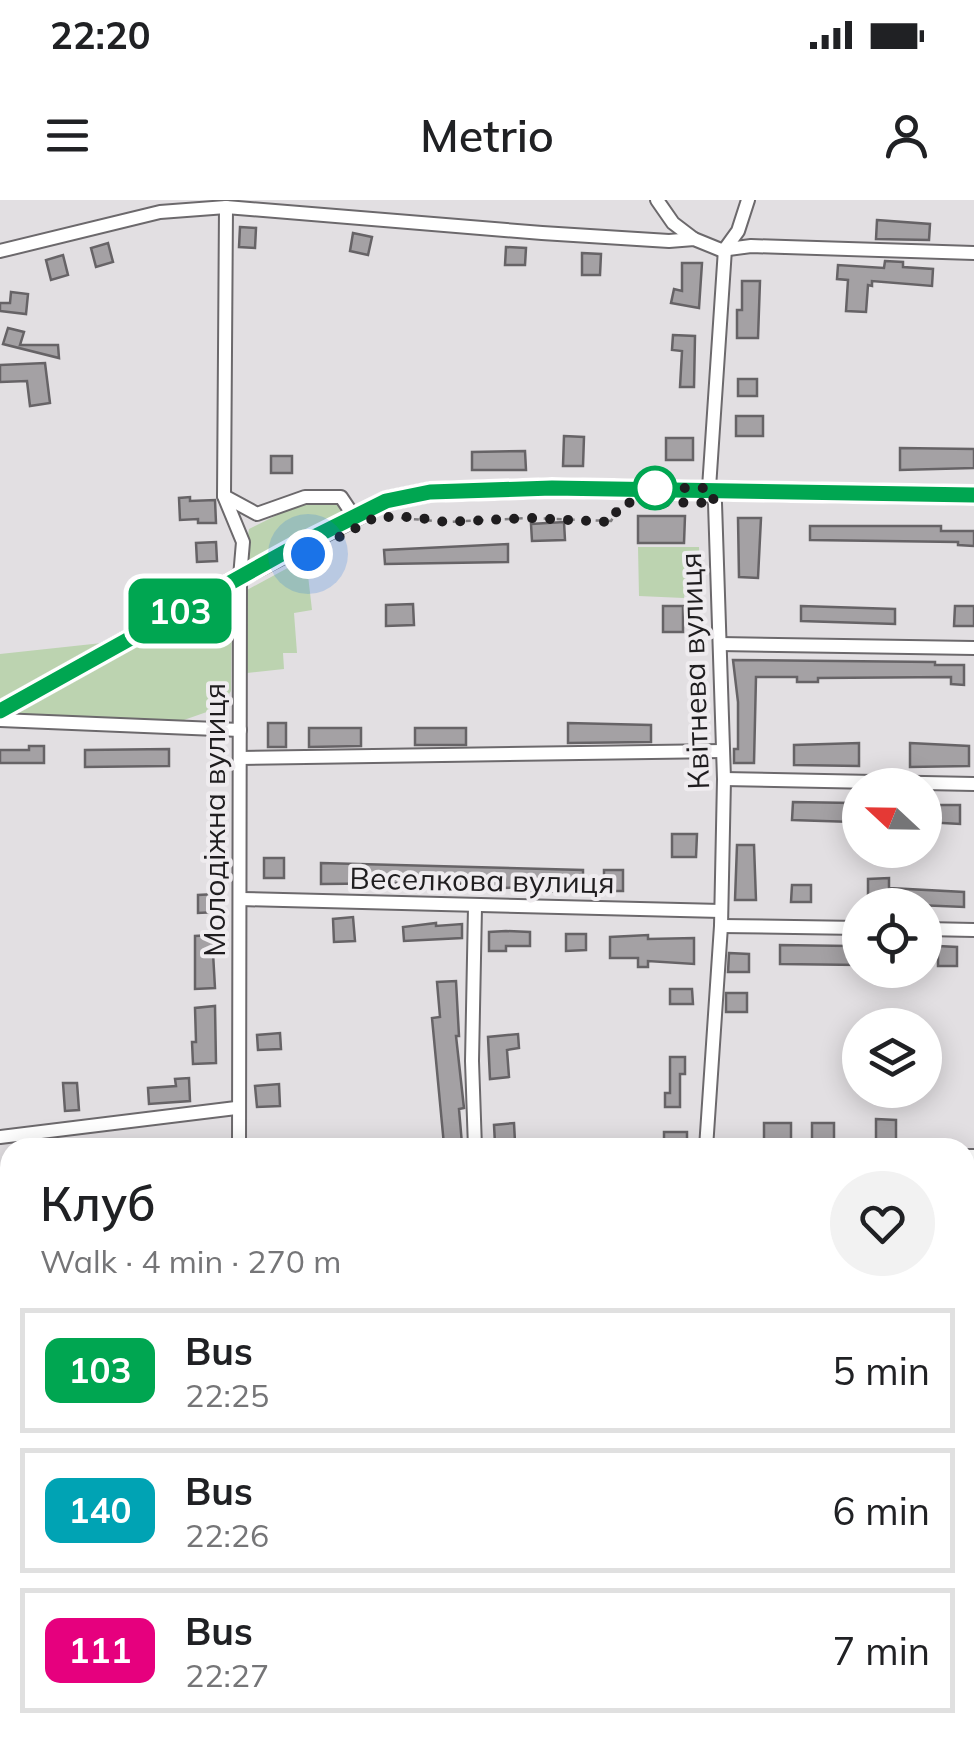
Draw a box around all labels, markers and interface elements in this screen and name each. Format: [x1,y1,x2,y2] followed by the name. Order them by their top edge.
[50,11,151,59] text: 22:20
[420,107,554,163] text: Metrio
[40,108,95,163] icon: menu
[879,108,934,163] icon: person
[634,467,676,509] unlabelled marker
[283,529,333,579] your location
[671,552,717,790] street label: Квітнева вулиця
[122,578,238,644] line badge: 103
[148,589,212,633] text: 103
[195,683,233,957] street label: Молодіжна вулиця
[842,768,942,868] north arrow
[842,768,942,1108] map controls
[349,859,615,901] street label: Веселкова вулиця
[842,888,942,988] button: locate
[842,1008,942,1108] button: layers
[830,1171,935,1276] button: heart
[40,1173,156,1233] text: Клуб
[40,1241,341,1281] text: Walk · 4 min · 270 m
[185,1327,253,1375] text: Bus
[833,1347,930,1395] text: 5 min
[68,1348,132,1392] text: 103
[185,1375,269,1415] text: 22:25
[185,1467,253,1515] text: Bus
[833,1487,930,1535] text: 6 min
[68,1488,132,1532] text: 140
[185,1515,269,1555] text: 22:26
[185,1607,253,1655] text: Bus
[833,1627,930,1675] text: 7 min
[68,1628,132,1672] text: 111
[185,1655,269,1695] text: 22:27

